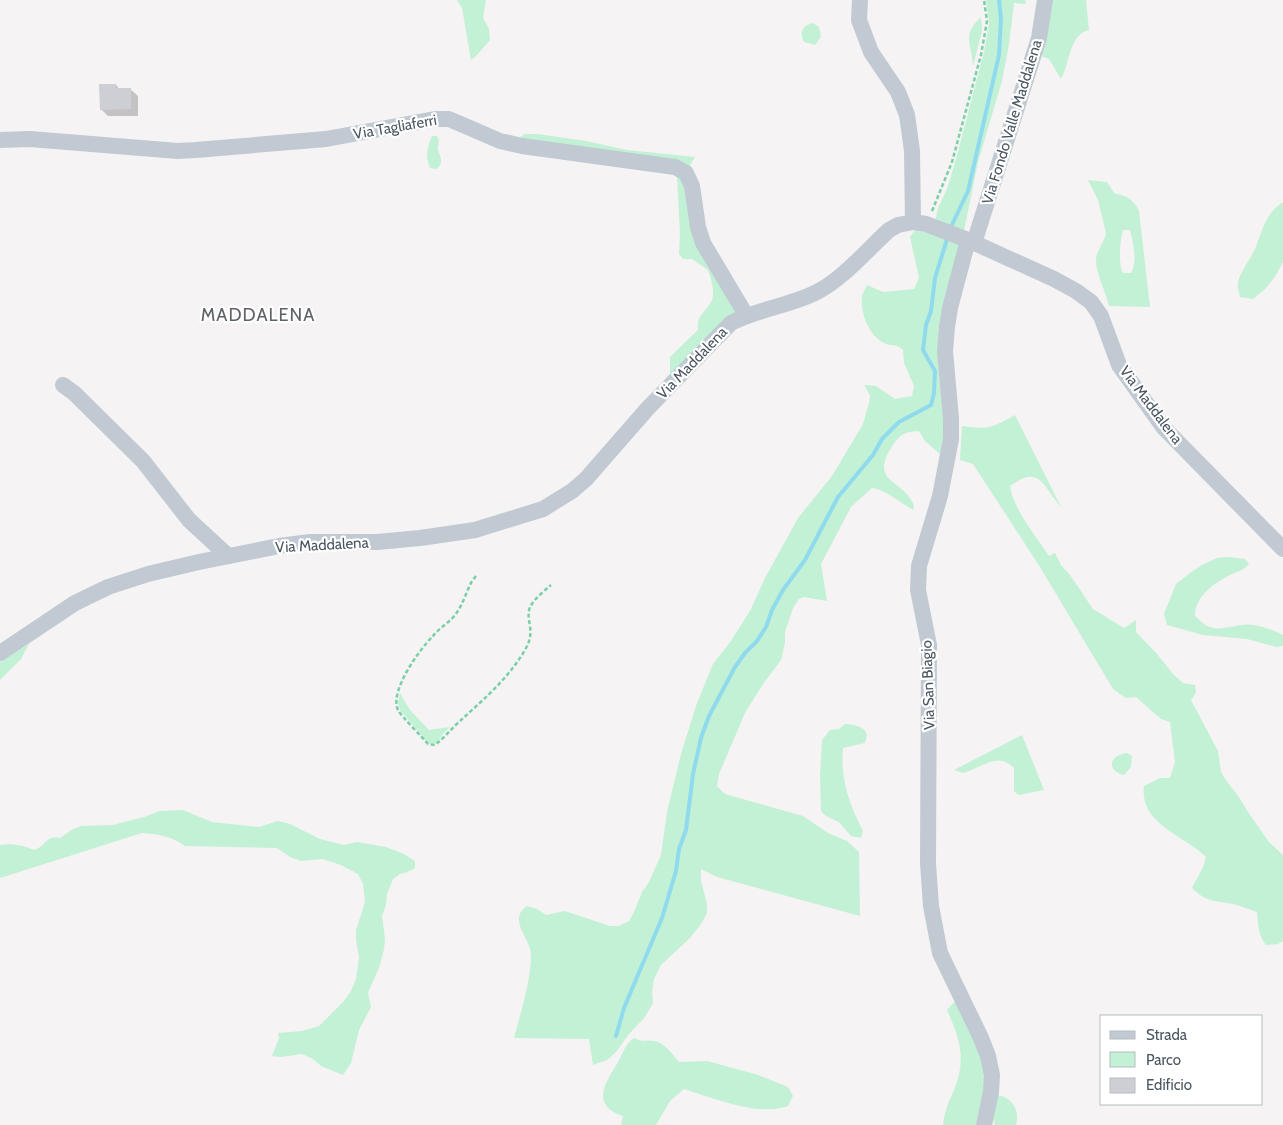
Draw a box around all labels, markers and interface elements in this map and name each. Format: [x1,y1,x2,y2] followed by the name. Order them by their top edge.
[978,37,1046,206] street label: Via Fondo Valle Maddalena
[352,111,438,143] street label: Via Tagliaferri
[201,304,315,326] district label: MADDALENA
[653,323,731,403] street label: Via Maddalena
[1116,362,1187,448] street label: Via Maddalena
[275,534,370,556] street label: Via Maddalena
[917,640,939,730] street label: Via San Biagio
[1100,1015,1263,1105] legend
[1146,1026,1188,1044] text: Strada
[1146,1051,1181,1069] text: Parco
[1146,1076,1192,1094] text: Edificio

